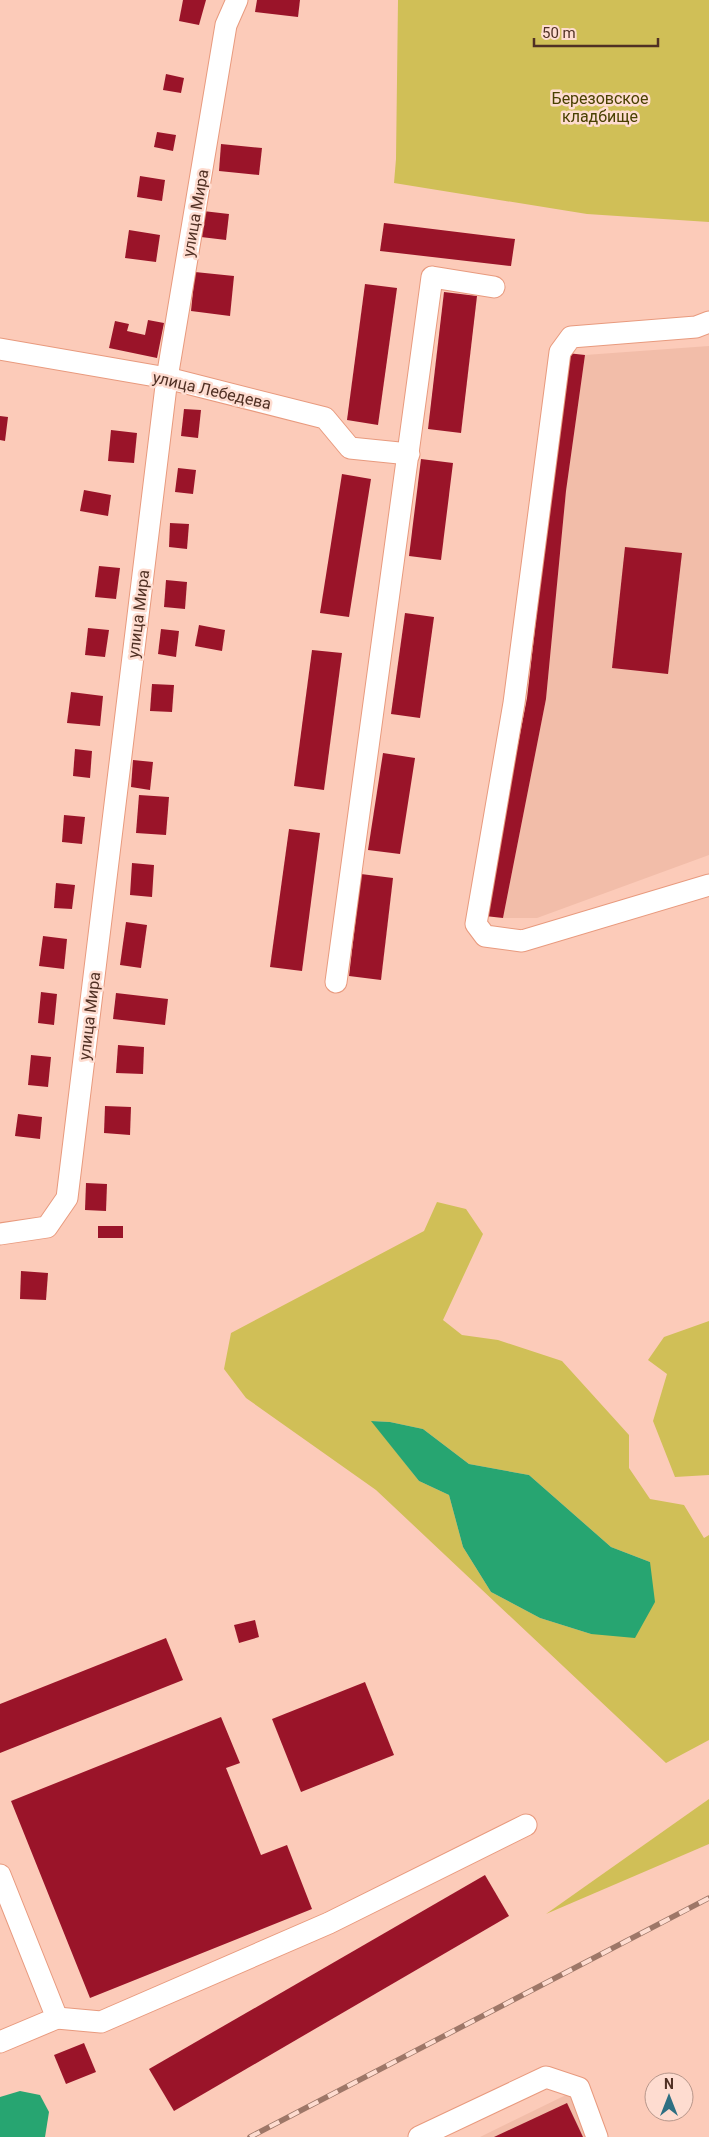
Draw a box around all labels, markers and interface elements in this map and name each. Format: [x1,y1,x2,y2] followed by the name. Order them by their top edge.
[534,15,658,47] scale bar
[542,24,576,42] text: 50 m
[552,89,648,126] park label: Березовское кладбище
[178,168,213,258] street label: улица Мира
[151,368,273,413] street label: улица Лебедева
[124,569,153,659] street label: улица Мира
[75,971,104,1061] street label: улица Мира
[644,2072,694,2122] north arrow
[664,2076,674,2092] text: N

